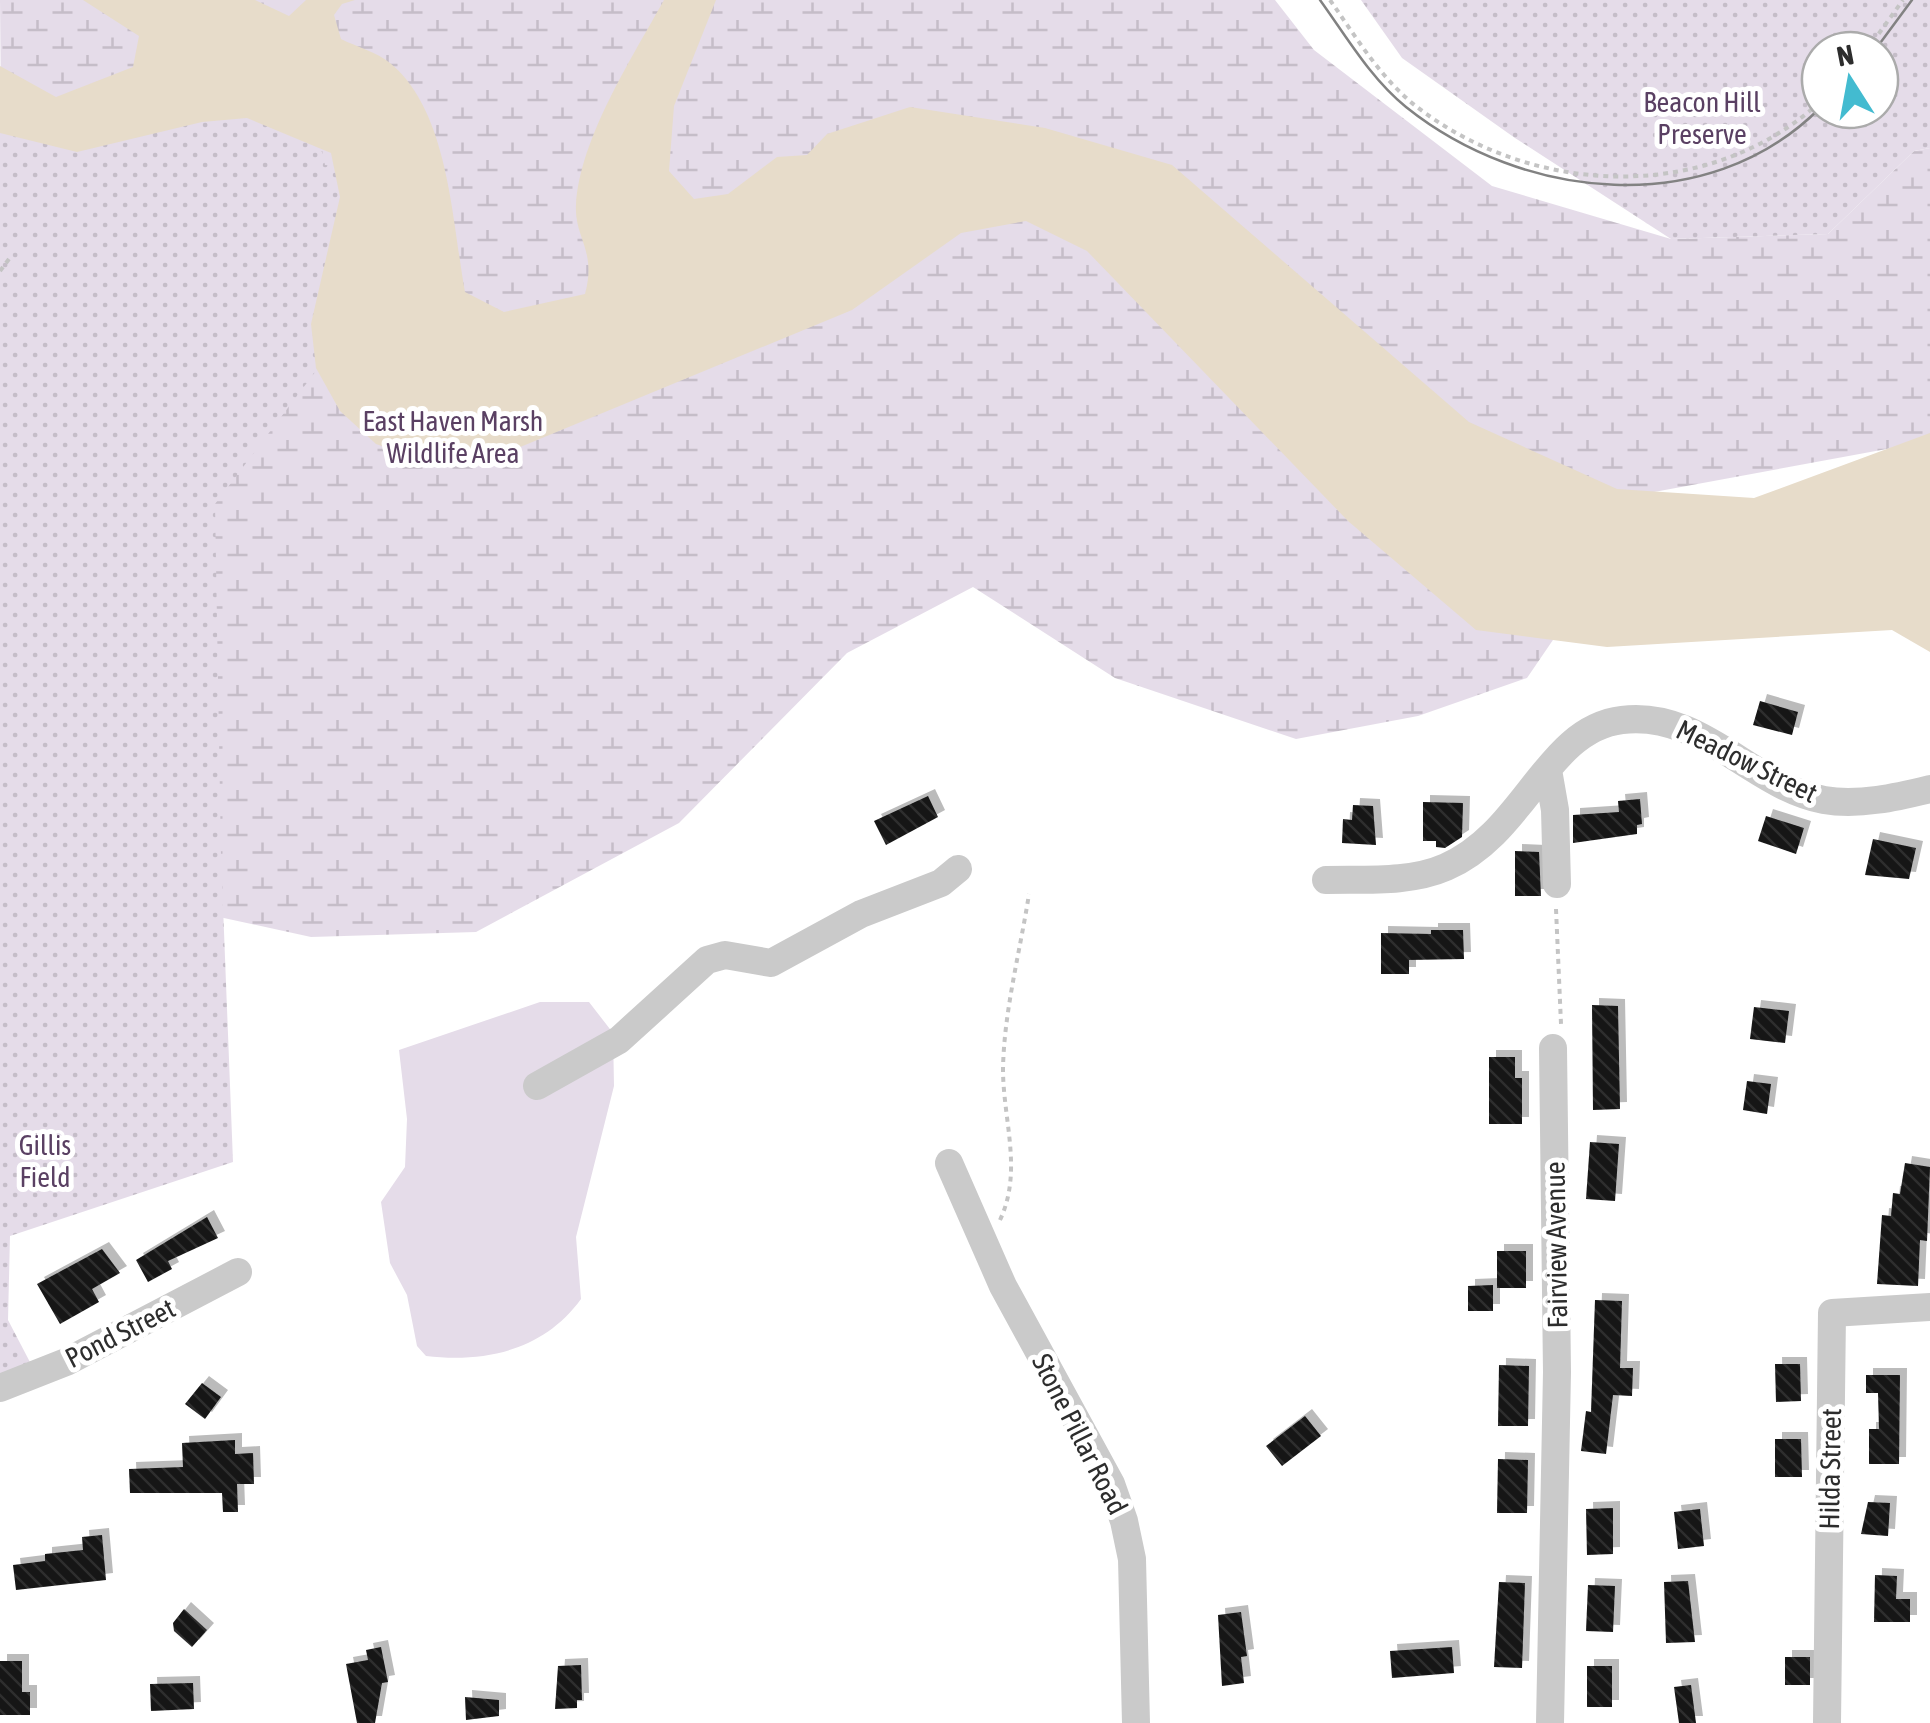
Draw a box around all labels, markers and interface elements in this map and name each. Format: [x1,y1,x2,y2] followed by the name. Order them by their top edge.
[1800,30,1900,130] north arrow
[1834,38,1856,73] text: N
[1643,86,1761,150] park label: Beacon Hill Preserve
[363,405,543,469] park label: East Haven Marsh Wildlife Area
[1671,713,1823,809] street label: Meadow Street
[19,1129,71,1193] park label: Gillis Field
[1539,1161,1573,1329] street label: Fairview Avenue
[60,1292,180,1374] street label: Pond Street
[1026,1348,1134,1520] street label: Stone Pillar Road
[1813,1408,1847,1530] street label: Hilda Street

